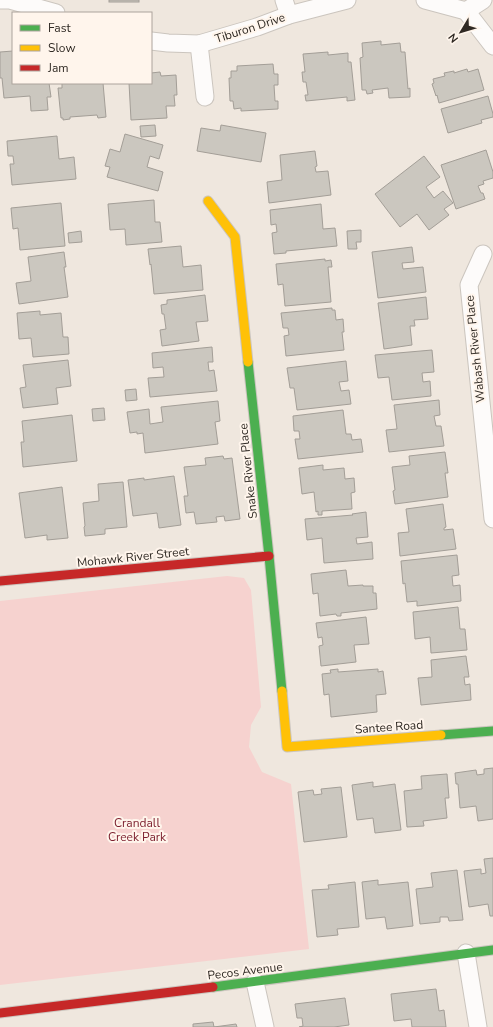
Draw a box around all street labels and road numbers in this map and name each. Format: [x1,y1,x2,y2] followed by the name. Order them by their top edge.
[213,9,287,47] street label: Tiburon Drive
[461,294,489,404] street label: Wabash River Place
[235,422,261,520] street label: Snake River Place
[76,543,191,571] street label: Mohawk River Street
[354,717,424,737] street label: Santee Road
[207,958,283,984] street label: Pecos Avenue

